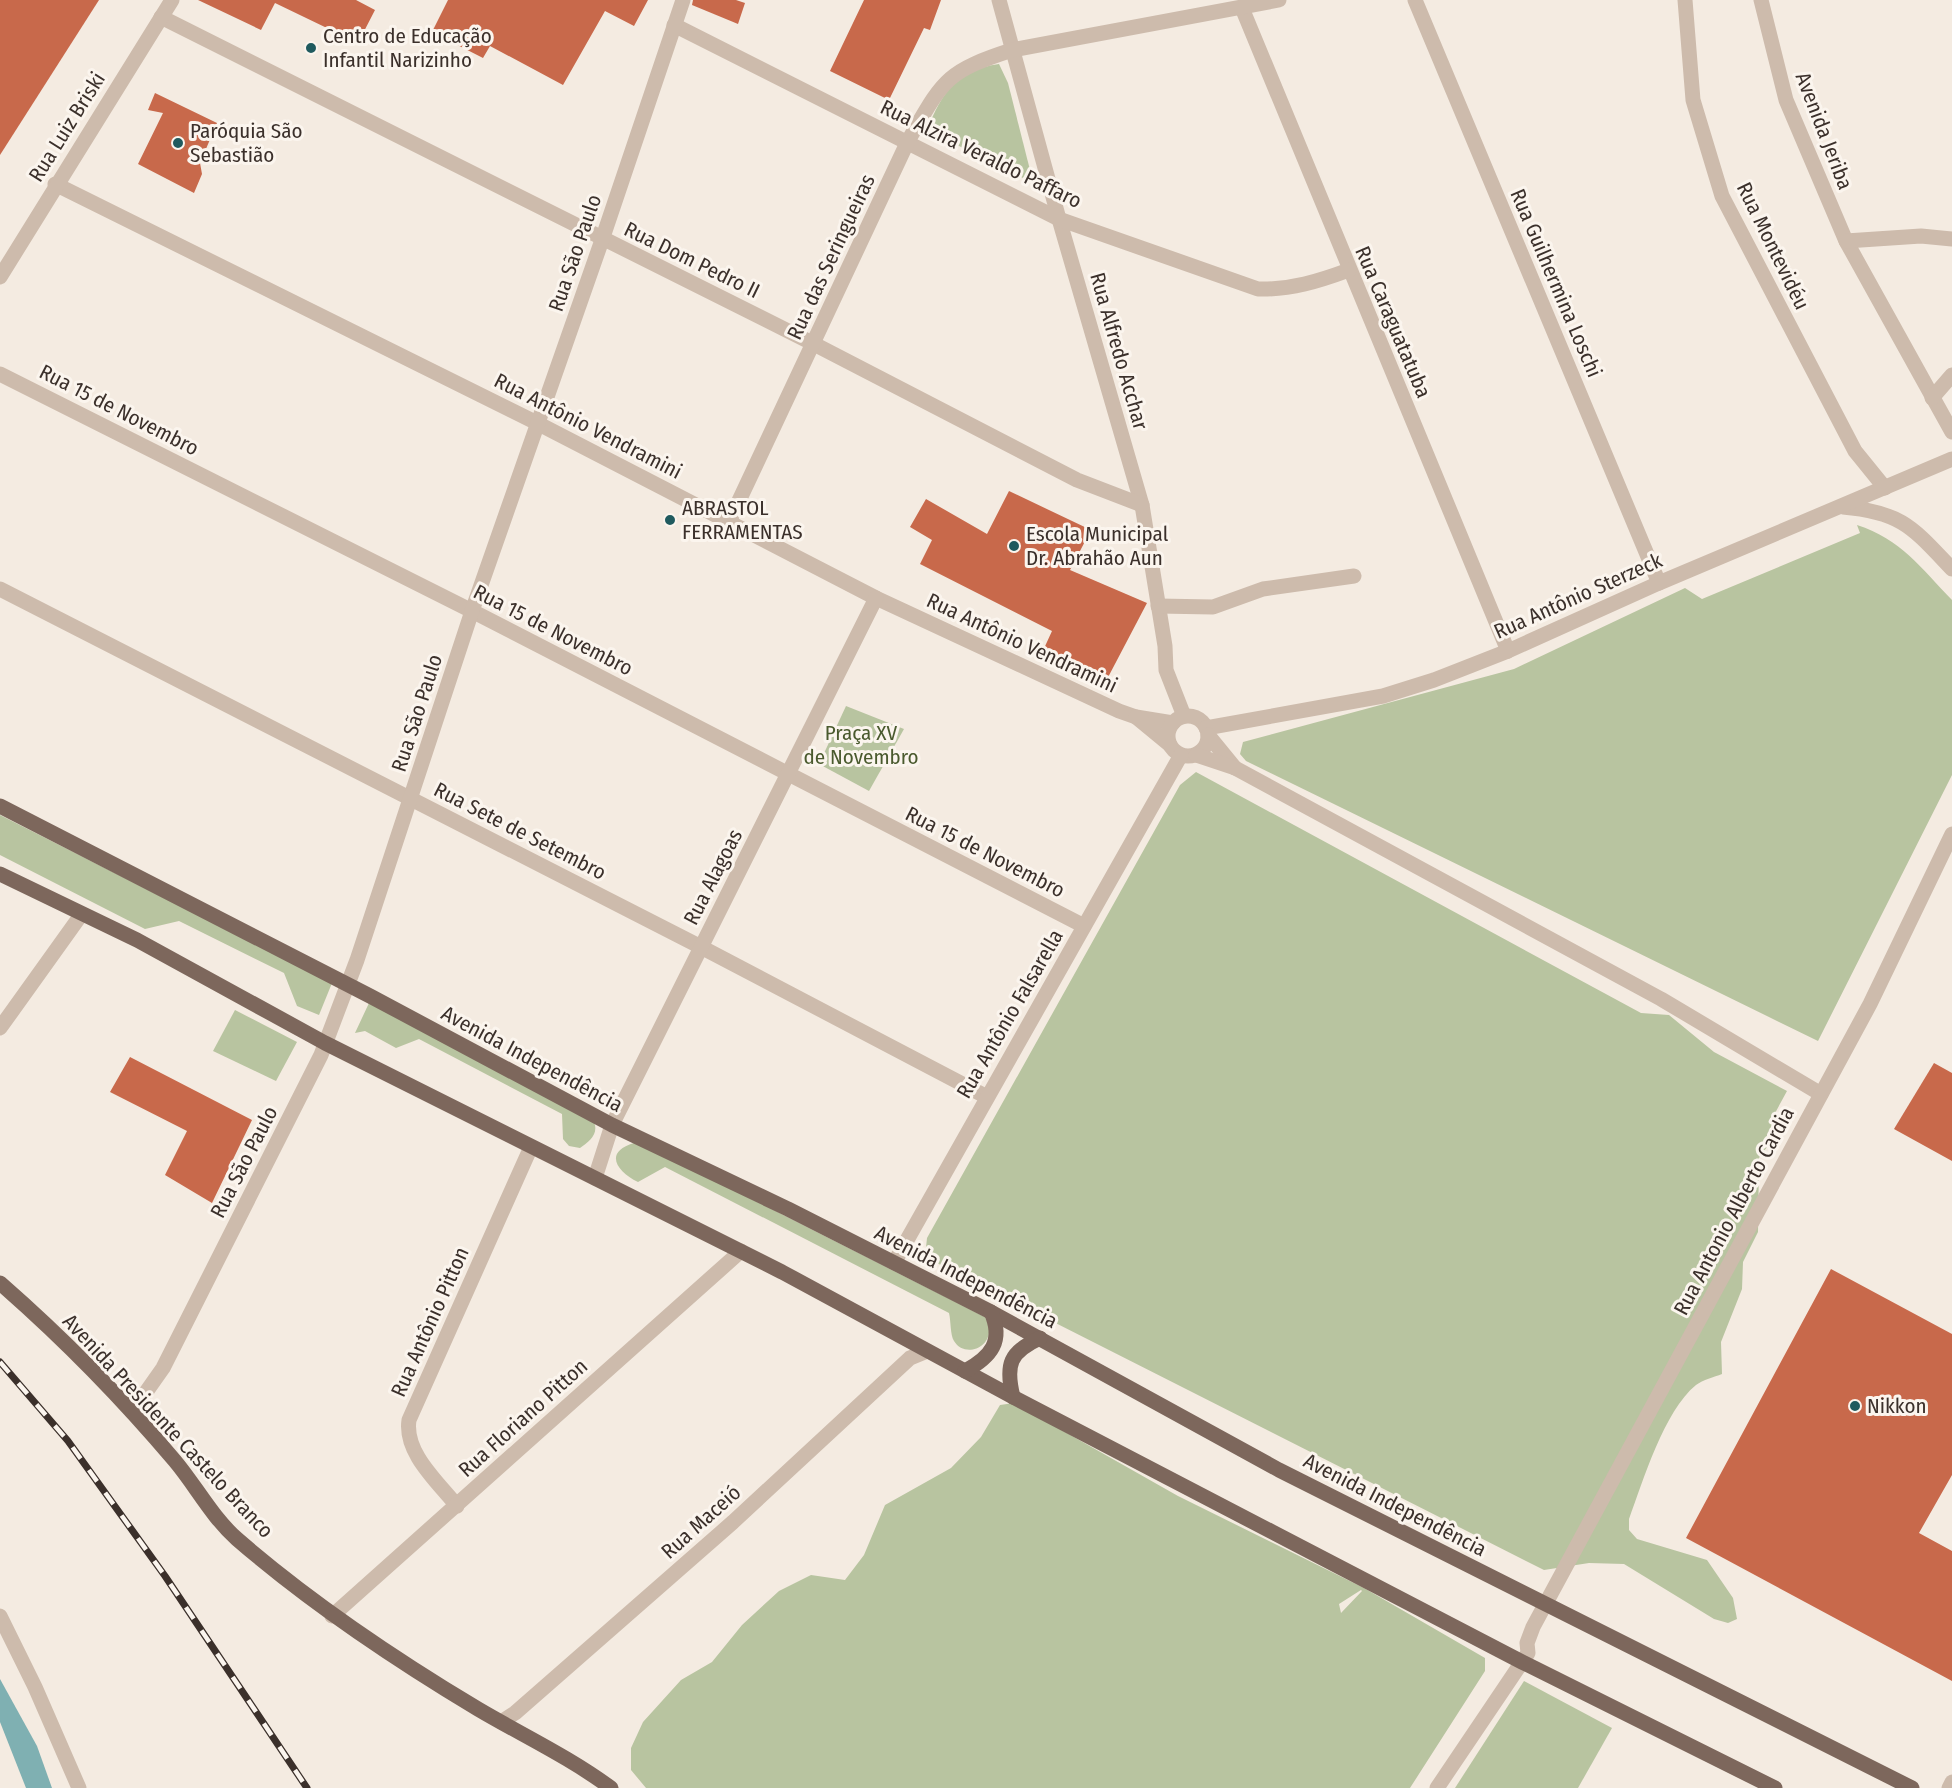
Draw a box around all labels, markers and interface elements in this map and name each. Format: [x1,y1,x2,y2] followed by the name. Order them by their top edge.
[323,23,492,73] place label: Centro de Educação Infantil Narizinho
[304,41,318,55] marker: Centro de Educação Infantil Narizinho
[23,67,111,187] street label: Rua Luiz Briski
[1790,69,1858,193] street label: Avenida Jeriba
[876,94,1086,214] street label: Rua Alzira Veraldo Paffaro
[190,118,302,168] place label: Paróquia São Sebastião
[171,136,185,150] marker: Paróquia São Sebastião
[781,170,881,344] street label: Rua das Seringueiras
[1731,178,1815,314] street label: Rua Montevidéu
[1505,185,1607,381] street label: Rua Guilhermina Loschi
[543,191,607,315] street label: Rua São Paulo
[620,216,764,304] street label: Rua Dom Pedro II
[1349,242,1437,402] street label: Rua Caraguatatuba
[1084,269,1154,433] street label: Rua Alfredo Acchar
[35,359,203,461] street label: Rua 15 de Novembro
[490,367,686,485] street label: Rua Antônio Vendramini
[682,495,803,545] place label: ABRASTOL FERRAMENTAS
[663,513,677,527] marker: ABRASTOL FERRAMENTAS
[1026,521,1169,571] place label: Escola Municipal Dr. Abrahão Aun
[1007,539,1021,553] marker: Escola Municipal Dr. Abrahão Aun
[1490,547,1666,645] street label: Rua Antônio Sterzeck
[469,579,637,681] street label: Rua 15 de Novembro
[923,587,1121,699] street label: Rua Antônio Vendramini
[386,651,448,775] street label: Rua São Paulo
[803,720,919,770] park label: Praça XV de Novembro
[430,776,610,886] street label: Rua Sete de Setembro
[901,801,1069,903] street label: Rua 15 de Novembro
[678,825,748,929] street label: Rua Alagoas
[951,925,1069,1103] street label: Rua Antônio Falsarella
[437,1000,627,1118] street label: Avenida Independência
[205,1102,283,1222] street label: Rua São Paulo
[1668,1102,1800,1320] street label: Rua Antonio Alberto Cardia
[870,1220,1062,1334] street label: Avenida Independência
[385,1243,475,1401] street label: Rua Antônio Pitton
[57,1308,279,1544] street label: Avenida Presidente Castelo Branco
[453,1353,593,1483] street label: Rua Floriano Pitton
[1867,1393,1927,1419] place label: Nikkon
[1848,1399,1862,1413] marker: Nikkon
[1299,1448,1491,1562] street label: Avenida Independência
[656,1479,746,1565] street label: Rua Maceió

